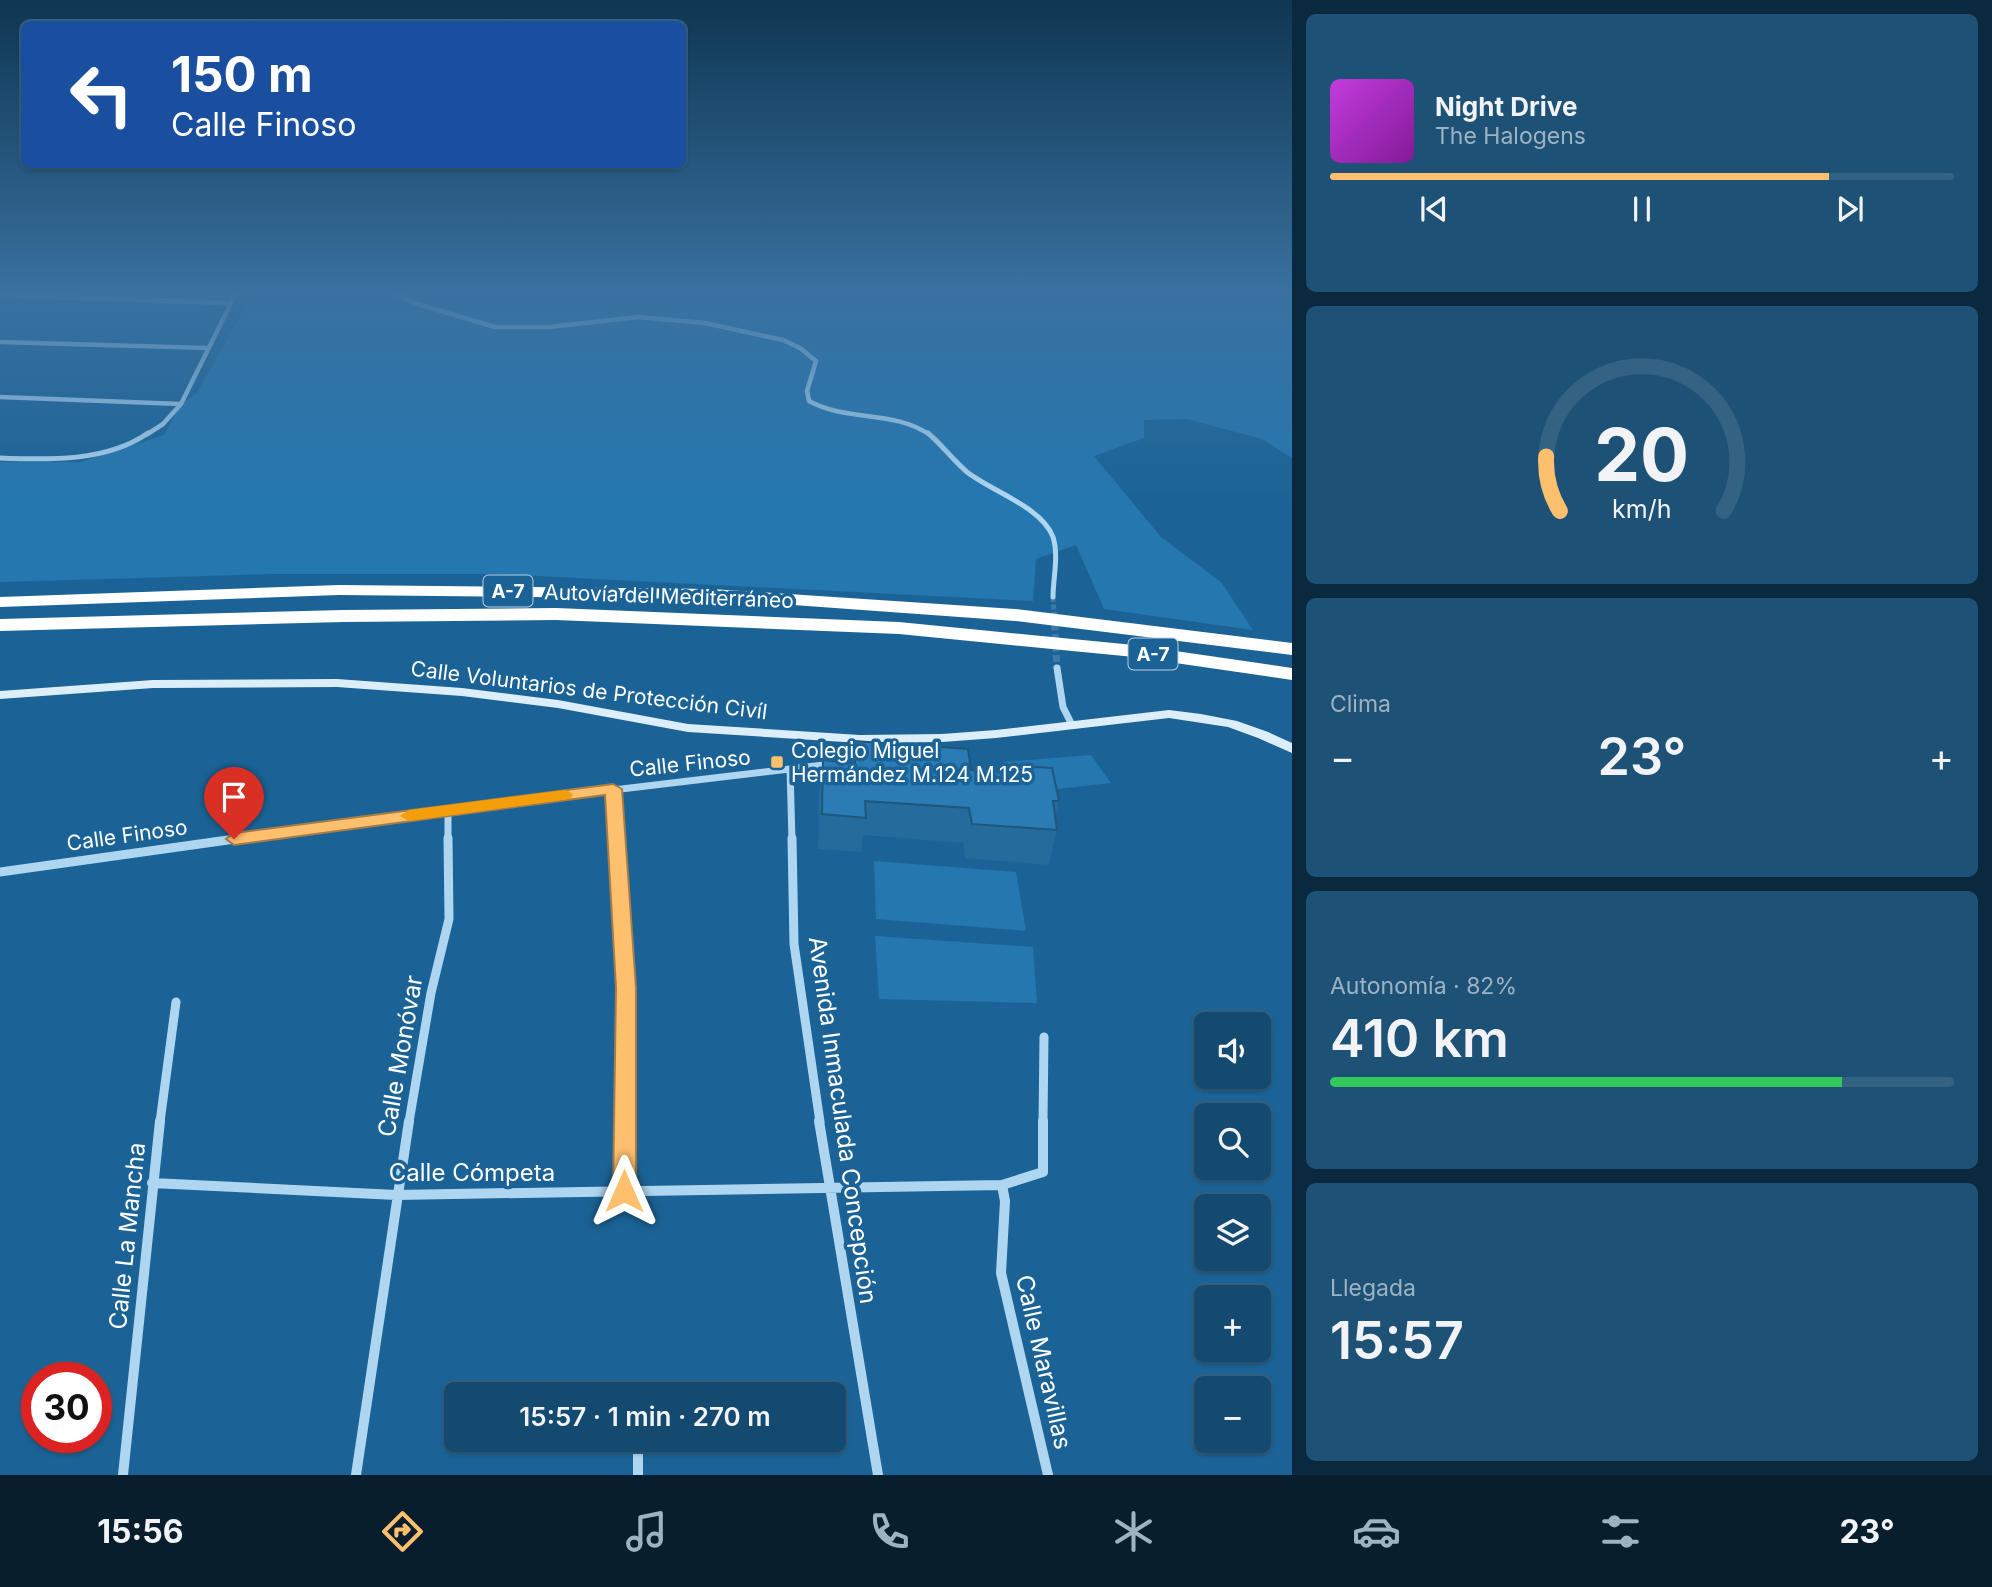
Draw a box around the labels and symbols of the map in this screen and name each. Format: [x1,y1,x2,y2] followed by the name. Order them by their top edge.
[484,576,532,606] road number: A-7
[544,579,794,613] street label: Autovía del Mediterráneo
[1128,638,1178,670] road number: A-7
[409,656,769,724] street label: Calle Voluntarios de Protección Civíl
[791,738,1033,787] place label: Colegio Miguel Hermández M.124 M.125
[628,744,752,782] street label: Calle Finoso
[769,754,785,770] marker: Colegio Miguel Hermández M.124 M.125
[204,767,264,839] pin
[65,814,189,856] street label: Calle Finoso
[803,934,883,1306] street label: Avenida Inmaculada Concepción
[372,973,428,1139] street label: Calle Monóvar
[103,1141,151,1331] street label: Calle La Mancha
[587,1154,661,1228] position arrow
[389,1158,555,1187] street label: Calle Cómpeta
[1010,1272,1078,1452] street label: Calle Maravillas
[21,1362,112,1453] speed limit sign: 30

